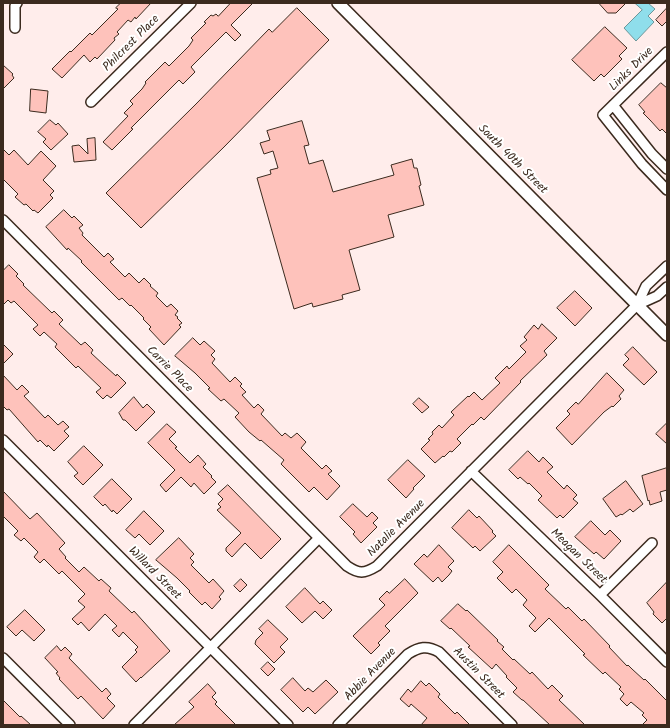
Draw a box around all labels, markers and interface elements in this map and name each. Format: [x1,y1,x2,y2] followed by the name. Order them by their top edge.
[101,13,163,75] street label: Philcrest Place
[607,45,657,95] street label: Links Drive
[474,122,550,198] street label: South 40th Street
[143,344,195,396] street label: Carrie Place
[365,497,429,561] street label: Natalie Avenue
[547,526,609,588] street label: Meagan Street
[125,545,183,603] street label: Willard Street
[342,645,400,705] street label: Abbie Avenue
[449,645,507,703] street label: Austin Street

